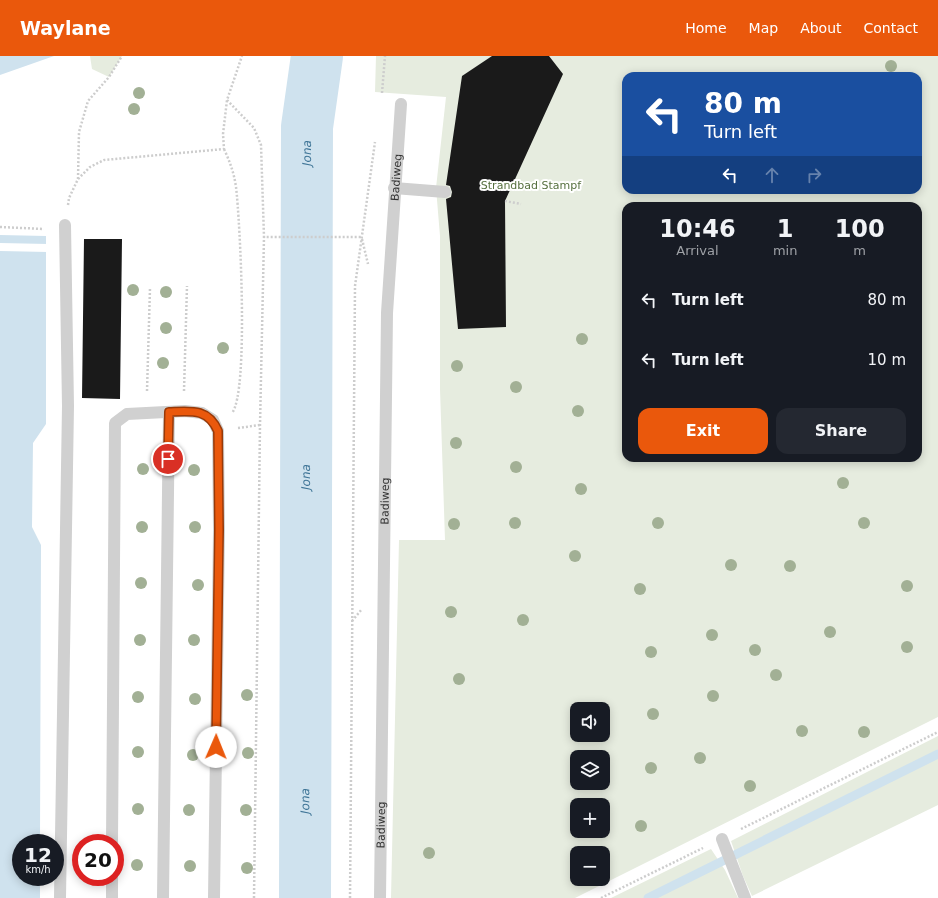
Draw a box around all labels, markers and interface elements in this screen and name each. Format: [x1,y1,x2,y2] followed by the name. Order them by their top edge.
[20,17,111,39] text: Waylane
[685,20,727,36] text: Home
[749,20,778,36] text: Map
[800,20,842,36] text: About
[864,20,918,36] text: Contact
[704,87,782,120] text: 80 m
[638,88,690,140] icon: left
[704,121,777,142] text: Turn left
[300,140,314,168] water label: Jona
[389,153,405,201] street label: Badiweg
[719,164,741,186] icon: left
[761,164,783,186] icon: ahead
[803,164,825,186] icon: right
[481,179,582,192] park label: Strandbad Stampf
[659,215,736,243] text: 10:46
[777,215,793,243] text: 1
[835,215,885,243] text: 100
[676,243,719,258] text: Arrival
[773,243,797,258] text: min
[853,243,866,258] text: m
[638,289,660,311] icon: left
[672,291,744,309] text: Turn left
[868,291,906,309] text: 80 m
[638,349,660,371] icon: left
[672,351,744,369] text: Turn left
[868,351,906,369] text: 10 m
[638,408,768,454] button: Exit
[776,408,906,454] button: Share
[151,442,185,476] pin
[157,448,179,470] icon: arrive
[299,464,313,492] water label: Jona
[378,477,392,525] street label: Badiweg
[570,702,610,886] map controls
[570,702,610,742] button: sound
[195,726,237,768] position arrow
[570,750,610,790] button: layers
[298,788,312,816] water label: Jona
[570,798,610,838] button: +
[375,801,388,849] street label: Badiweg
[72,834,124,886] speed limit sign: 20
[24,843,52,867] text: 12
[570,846,610,886] button: −
[25,864,51,875] text: km/h

